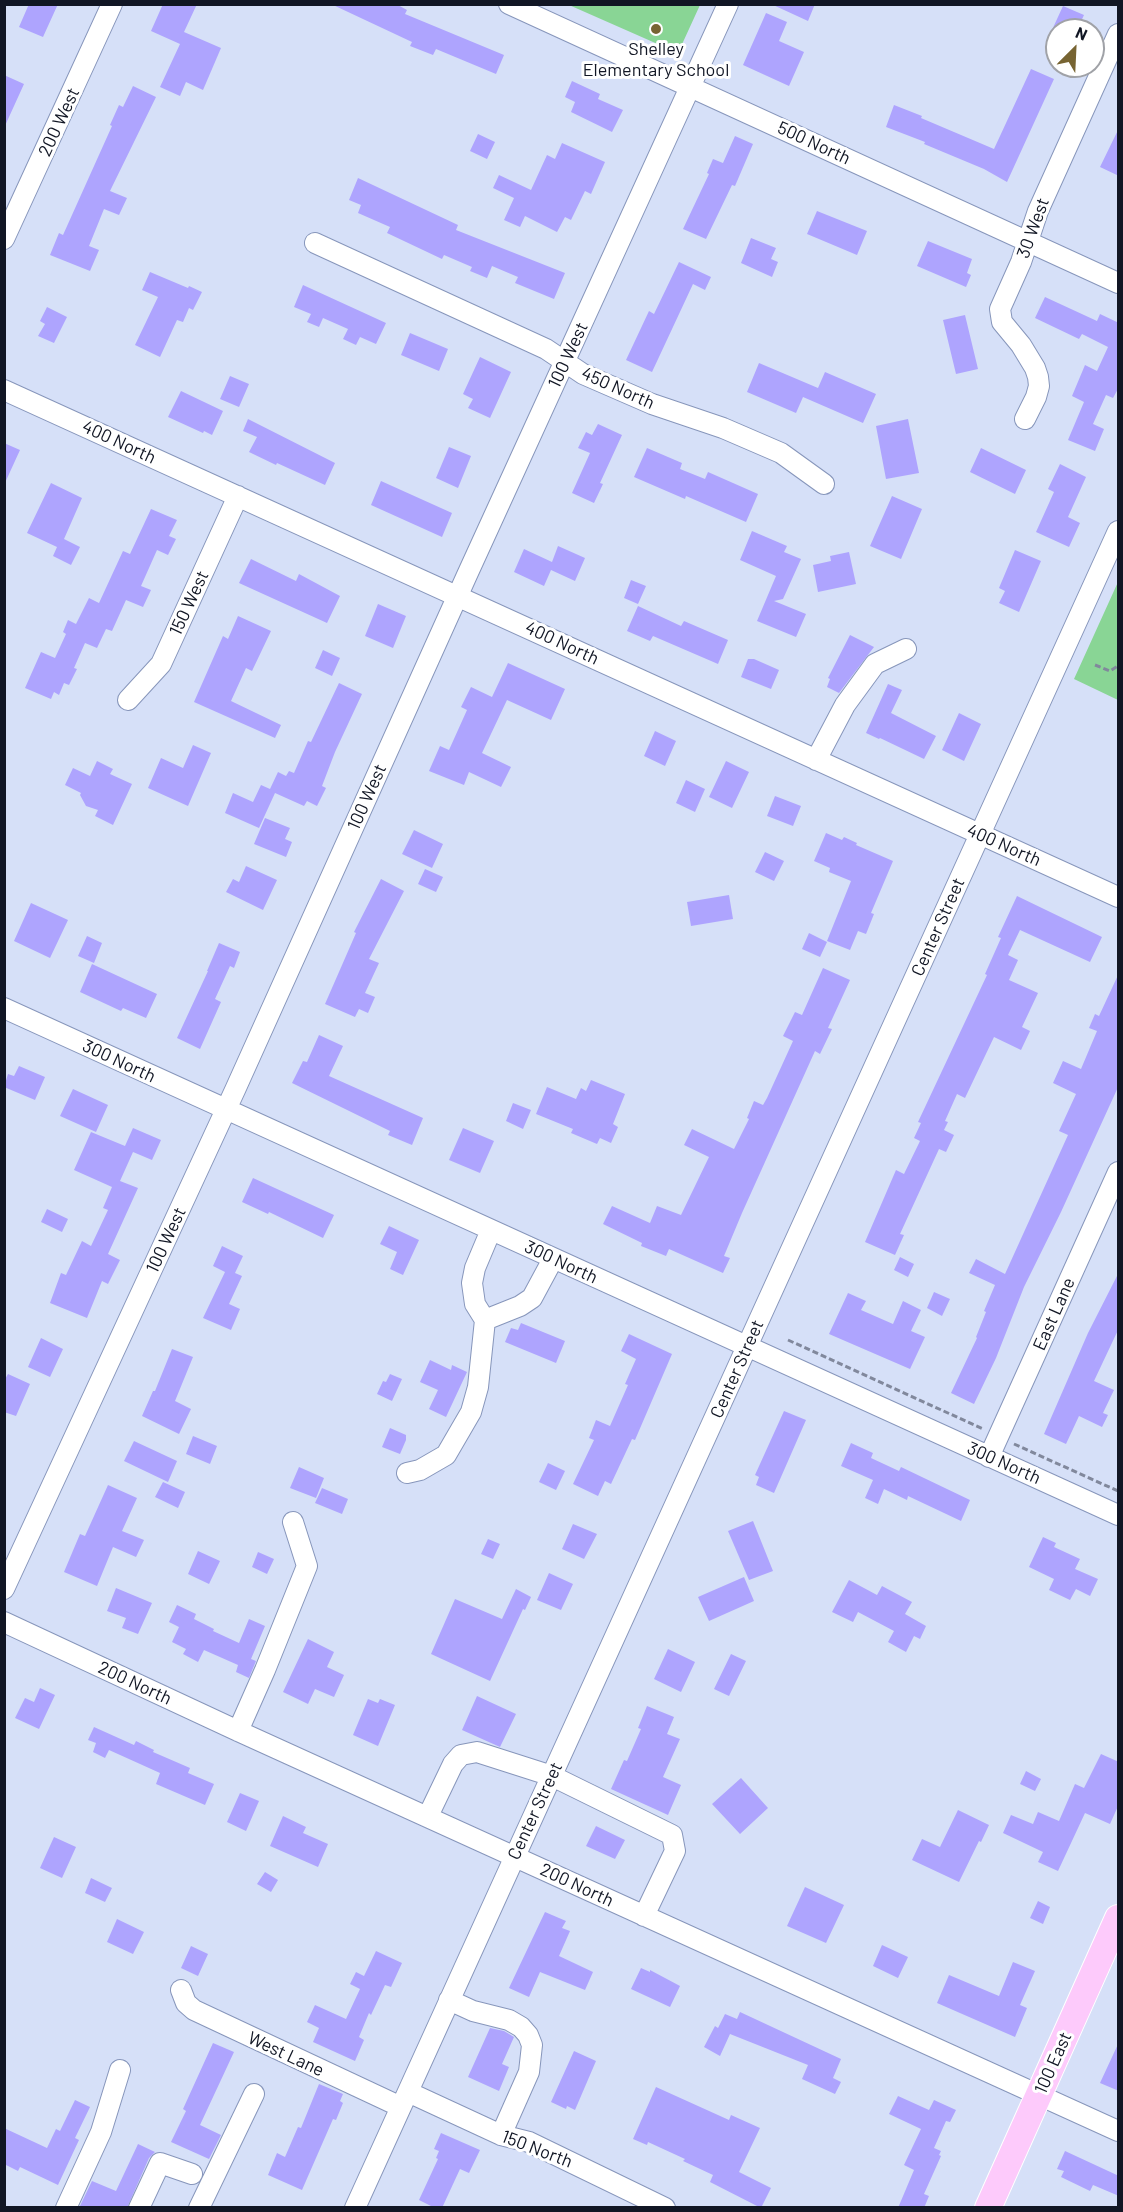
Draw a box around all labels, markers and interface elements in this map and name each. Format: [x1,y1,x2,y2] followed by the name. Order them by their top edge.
[1045,18,1105,78] north arrow
[649,22,663,36] marker: Shelley Elementary School
[1073,22,1090,44] text: N
[583,38,729,80] place label: Shelley Elementary School
[34,84,84,160] street label: 200 West
[774,117,854,169] street label: 500 North
[1012,195,1054,261] street label: 30 West
[543,319,593,391] street label: 100 West
[578,362,658,414] street label: 450 North
[79,416,159,468] street label: 400 North
[165,567,213,639] street label: 150 West
[522,617,602,669] street label: 400 North
[343,761,391,833] street label: 100 West
[964,819,1044,871] street label: 400 North
[907,874,969,980] street label: Center Street
[79,1035,159,1087] street label: 300 North
[141,1204,191,1276] street label: 100 West
[521,1236,601,1288] street label: 300 North
[1028,1274,1080,1354] street label: East Lane
[706,1316,768,1422] street label: Center Street
[964,1437,1044,1489] street label: 300 North
[95,1657,175,1709] street label: 200 North
[503,1759,567,1863] street label: Center Street
[537,1859,617,1911] street label: 200 North
[244,2027,328,2081] street label: West Lane
[1030,2029,1076,2097] street label: 100 East
[498,2126,576,2172] street label: 150 North

